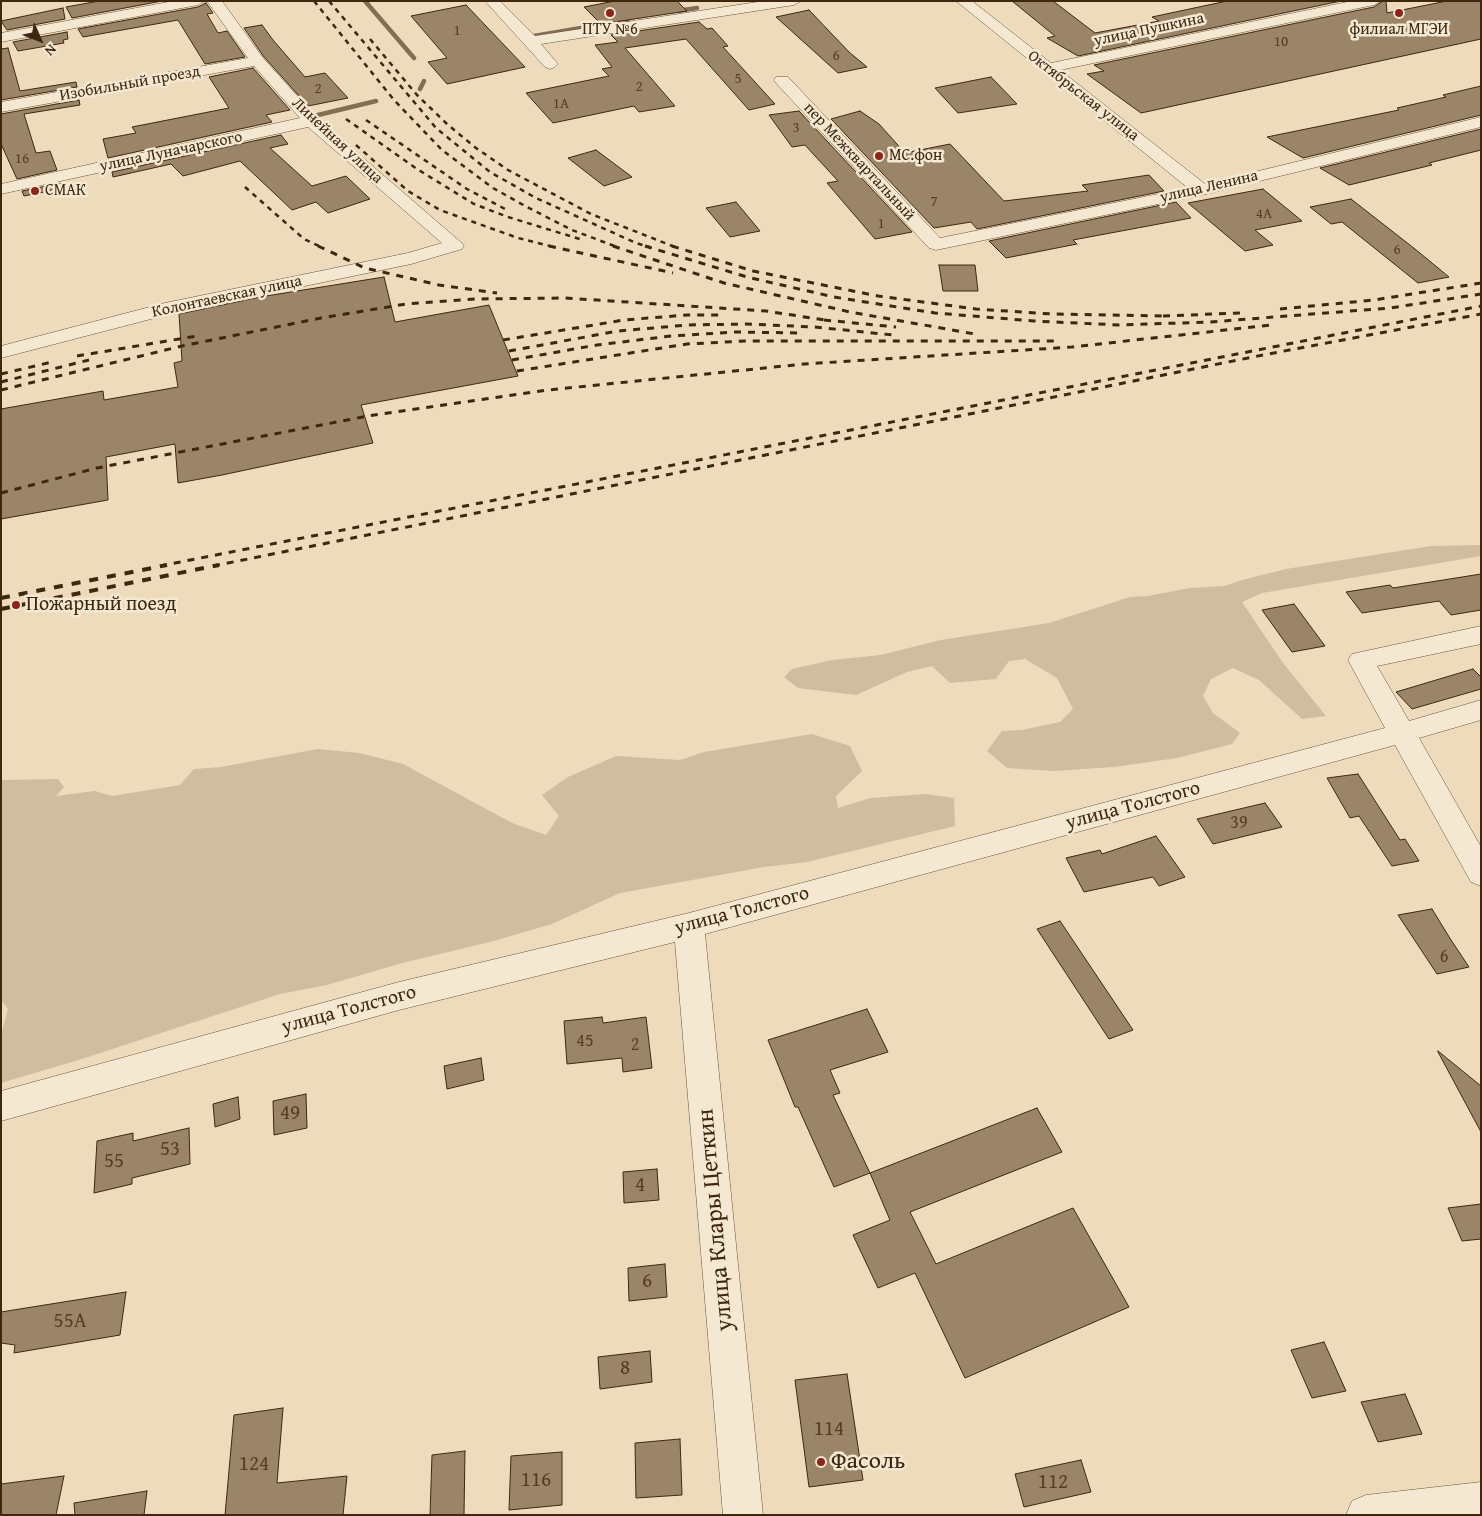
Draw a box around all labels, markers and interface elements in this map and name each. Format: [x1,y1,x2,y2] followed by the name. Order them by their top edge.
[604,7,616,19] marker: ПТУ №6
[1393,7,1405,19] marker: филиал МГЭИ
[1092,9,1206,51] street label: улица Пушкина
[15,15,65,65] north arrow
[582,20,638,40] place label: ПТУ №6
[1350,20,1448,40] place label: филиал МГЭИ
[453,22,461,40] house number: 1
[1274,33,1288,51] house number: 10
[40,40,61,61] text: N
[832,47,840,65] house number: 6
[1023,47,1143,145] street label: Октябрьская улица
[58,62,202,106] street label: Изобильный проезд
[734,70,742,88] house number: 5
[635,78,643,96] house number: 2
[314,80,322,98] house number: 2
[287,94,387,188] street label: Линейная улица
[553,95,569,113] house number: 1А
[799,99,919,225] street label: пер Межквартальный
[792,119,800,137] house number: 3
[98,128,244,176] street label: улица Луначарского
[889,146,942,166] place label: МС.фон
[15,150,29,168] house number: 16
[873,150,885,162] marker: МС.фон
[1158,166,1260,208] street label: улица Ленина
[45,181,86,201] place label: СМАК
[29,185,41,197] marker: СМАК
[930,193,938,211] house number: 7
[1256,205,1272,223] house number: 4А
[877,215,885,233] house number: 1
[1393,241,1401,259] house number: 6
[150,272,304,322] street label: Колонтаевская улица
[26,593,176,617] place label: Пожарный поезд
[10,599,22,611] marker: Пожарный поезд
[1063,777,1203,835] street label: улица Толстого
[1230,812,1248,834] house number: 39
[672,882,812,940] street label: улица Толстого
[1440,946,1448,968] house number: 6
[279,981,419,1039] street label: улица Толстого
[576,1030,594,1052] house number: 45
[631,1034,639,1056] house number: 2
[280,1101,300,1127] house number: 49
[692,1107,740,1333] street label: улица Клары Цеткин
[160,1137,180,1163] house number: 53
[104,1149,124,1175] house number: 55
[635,1173,645,1199] house number: 4
[642,1269,652,1295] house number: 6
[54,1309,86,1335] house number: 55А
[620,1356,630,1382] house number: 8
[814,1417,844,1443] house number: 114
[831,1448,905,1476] place label: Фасоль
[239,1452,269,1478] house number: 124
[815,1456,827,1468] marker: Фасоль
[521,1468,551,1494] house number: 116
[1038,1470,1068,1496] house number: 112

